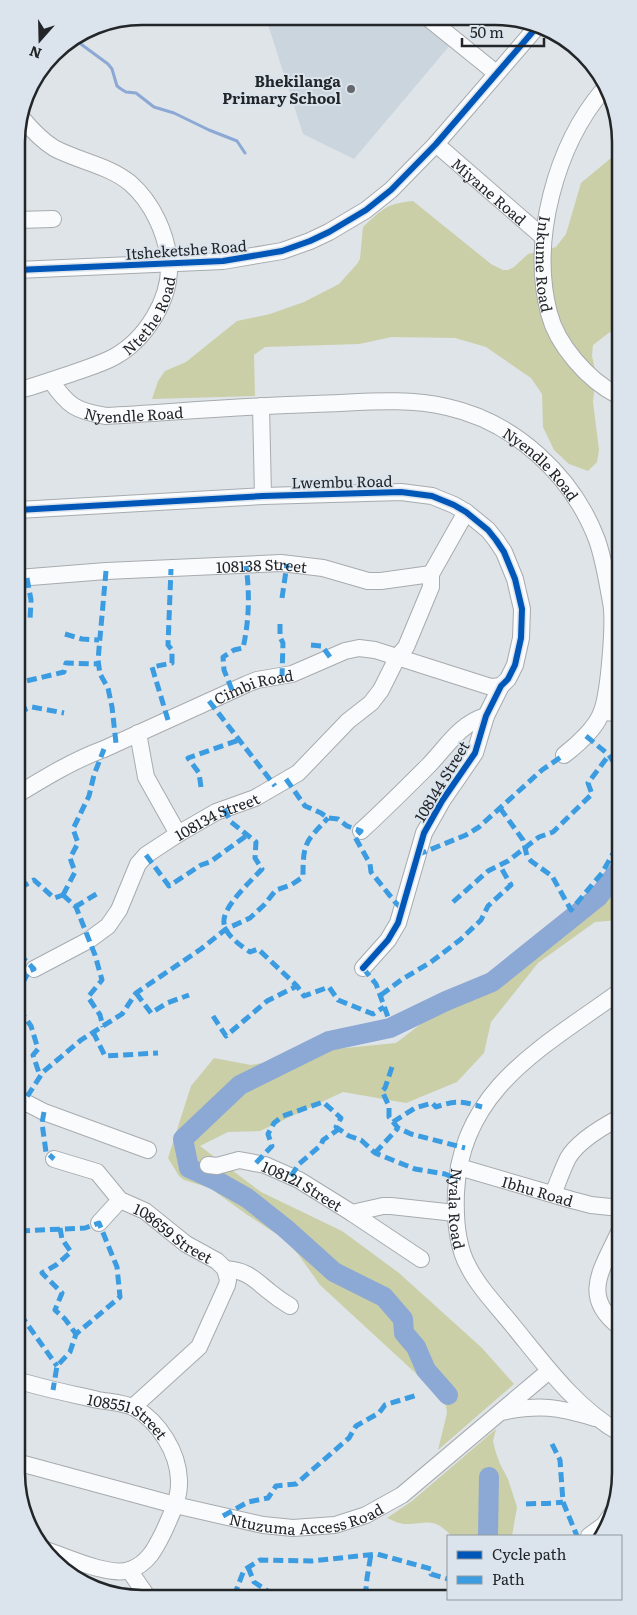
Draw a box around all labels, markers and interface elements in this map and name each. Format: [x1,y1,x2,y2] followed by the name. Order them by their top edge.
[15,15,65,65] north arrow
[462,15,544,47] scale bar
[470,20,504,43] text: 50 m
[26,42,44,65] text: N
[222,69,342,109] place label: Bhekilanga Primary School
[345,83,357,95] marker: Bhekilanga Primary School
[447,151,532,230] street label: Miyane Road
[531,214,560,314] street label: Inkume Road
[124,233,248,265] street label: Itsheketshe Road
[117,274,180,360] street label: Ntethe Road
[82,400,184,428] street label: Nyendle Road
[499,421,585,505] street label: Nyendle Road
[291,469,393,493] street label: Lwembu Road
[215,551,308,578] street label: 108138 Street
[210,662,295,709] street label: Cimbi Road
[408,736,474,826] street label: 108144 Street
[170,787,263,845] street label: 108134 Street
[259,1154,347,1216] street label: 108121 Street
[444,1167,472,1251] street label: Nyala Road
[499,1169,576,1211] street label: Ibhu Road
[131,1196,217,1268] street label: 108659 Street
[85,1386,174,1444] street label: 108551 Street
[227,1496,387,1540] street label: Ntuzuma Access Road
[447,1535,622,1600] legend
[492,1542,567,1565] text: Cycle path
[492,1567,525,1590] text: Path

